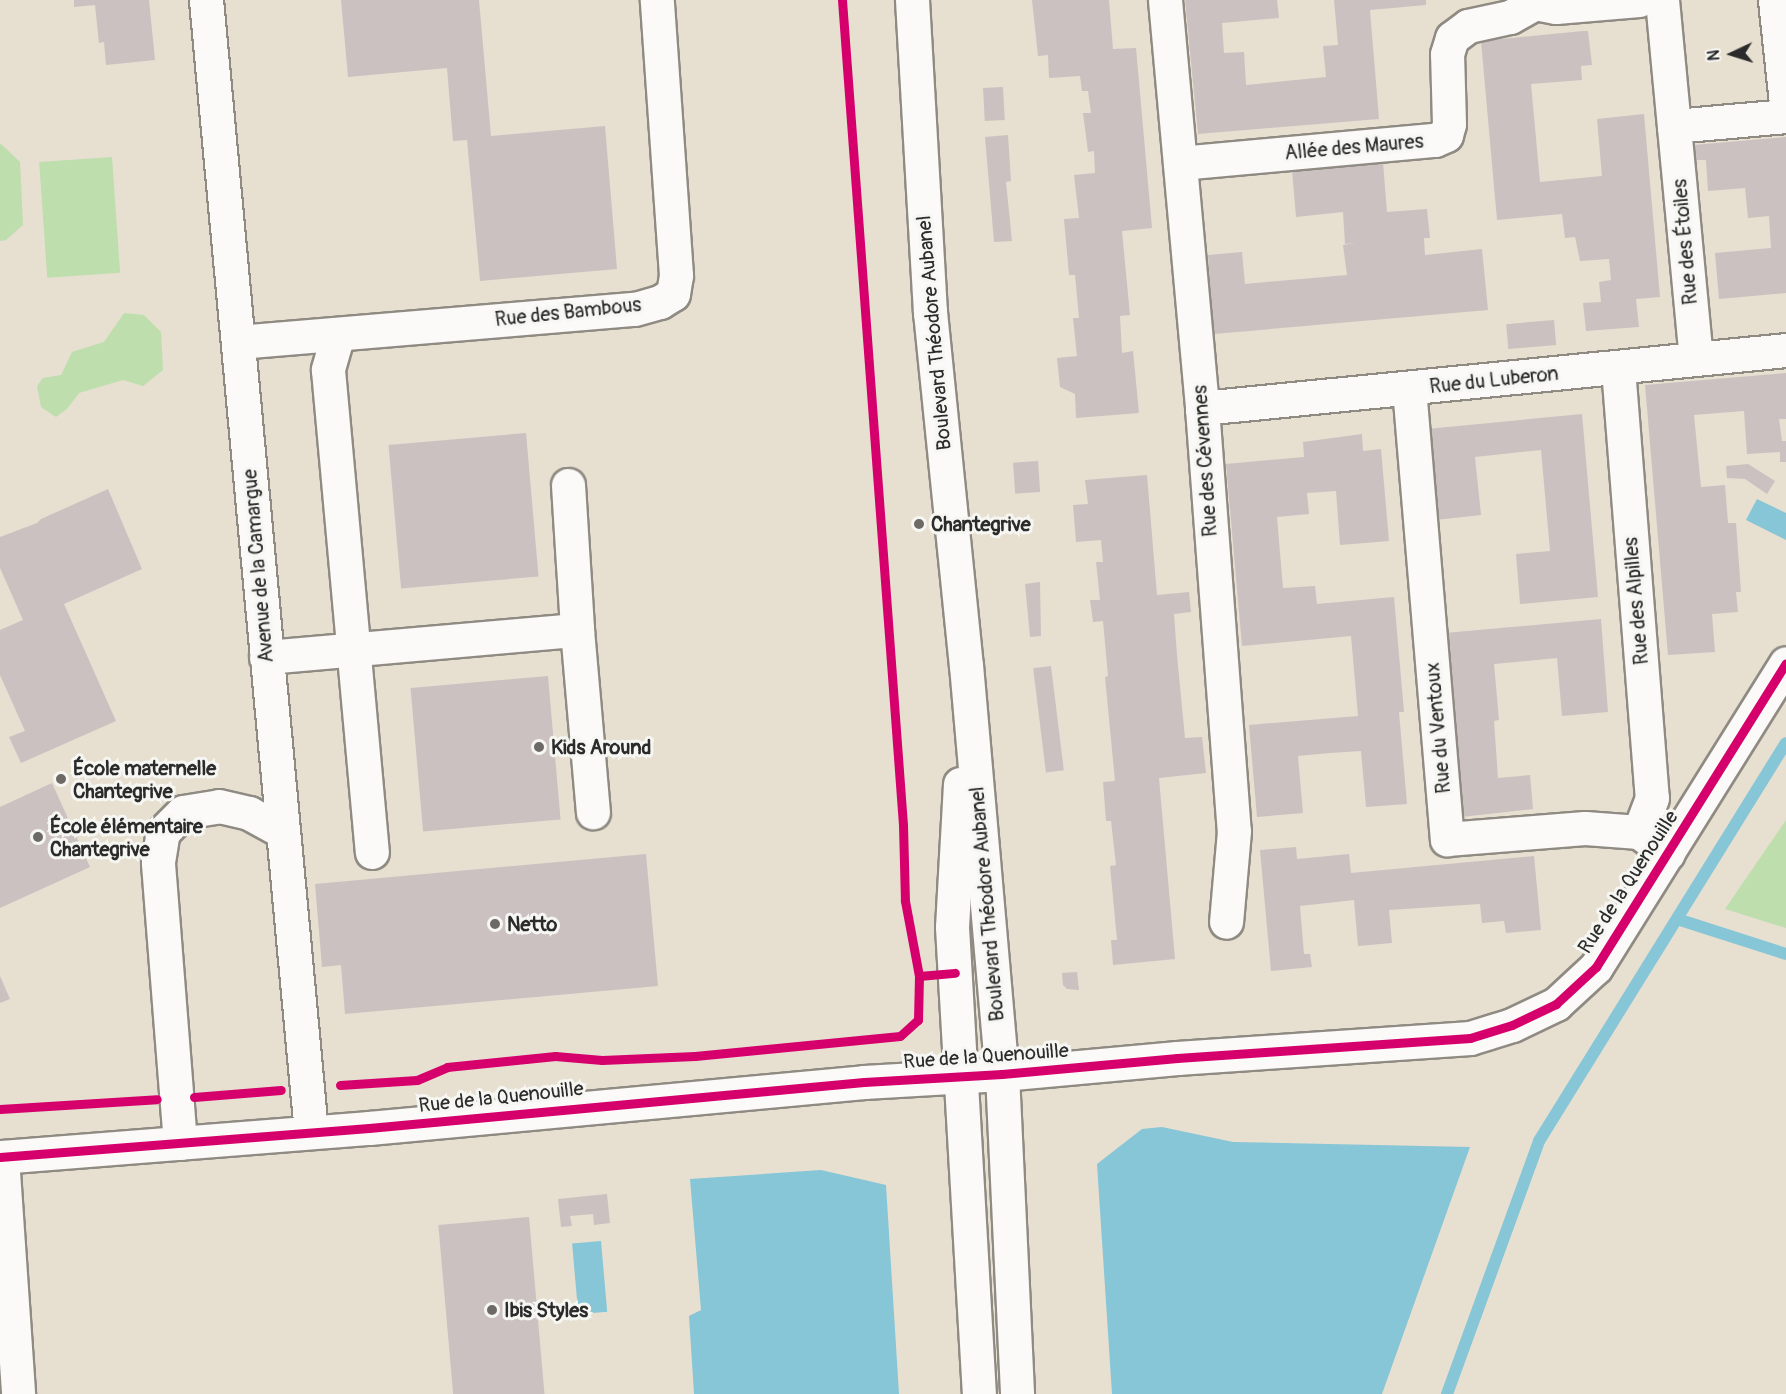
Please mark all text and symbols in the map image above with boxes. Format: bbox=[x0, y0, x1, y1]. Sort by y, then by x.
north arrow bbox=[1702, 24, 1762, 84]
text: N bbox=[1704, 49, 1724, 61]
street label: Allée des Maures bbox=[1284, 129, 1424, 165]
street label: Rue des Étoiles bbox=[1668, 178, 1702, 306]
street label: Boulevard Théodore Aubanel bbox=[912, 215, 956, 451]
street label: Rue des Bambous bbox=[494, 292, 642, 332]
street label: Rue du Luberon bbox=[1428, 361, 1560, 399]
street label: Rue des Cévennes bbox=[1188, 384, 1222, 538]
street label: Avenue de la Camargue bbox=[238, 468, 278, 664]
place label: Chantegrive bbox=[931, 512, 1031, 536]
marker: Chantegrive bbox=[912, 517, 926, 531]
street label: Rue des Alpilles bbox=[1618, 536, 1654, 666]
street label: Rue du Ventoux bbox=[1420, 661, 1456, 795]
place label: Kids Around bbox=[551, 735, 651, 759]
marker: Kids Around bbox=[532, 740, 546, 754]
place label: École maternelle Chantegrive bbox=[73, 756, 216, 803]
marker: École maternelle Chantegrive bbox=[54, 772, 68, 786]
street label: Boulevard Théodore Aubanel bbox=[965, 786, 1009, 1022]
street label: Rue de la Quenouille bbox=[1573, 806, 1683, 958]
place label: École élémentaire Chantegrive bbox=[50, 814, 203, 861]
marker: École élémentaire Chantegrive bbox=[31, 830, 45, 844]
place label: Netto bbox=[507, 912, 557, 936]
marker: Netto bbox=[488, 917, 502, 931]
street label: Rue de la Quenouille bbox=[903, 1038, 1069, 1074]
street label: Rue de la Quenouille bbox=[417, 1076, 585, 1118]
place label: Ibis Styles bbox=[504, 1298, 588, 1322]
marker: Ibis Styles bbox=[485, 1303, 499, 1317]

